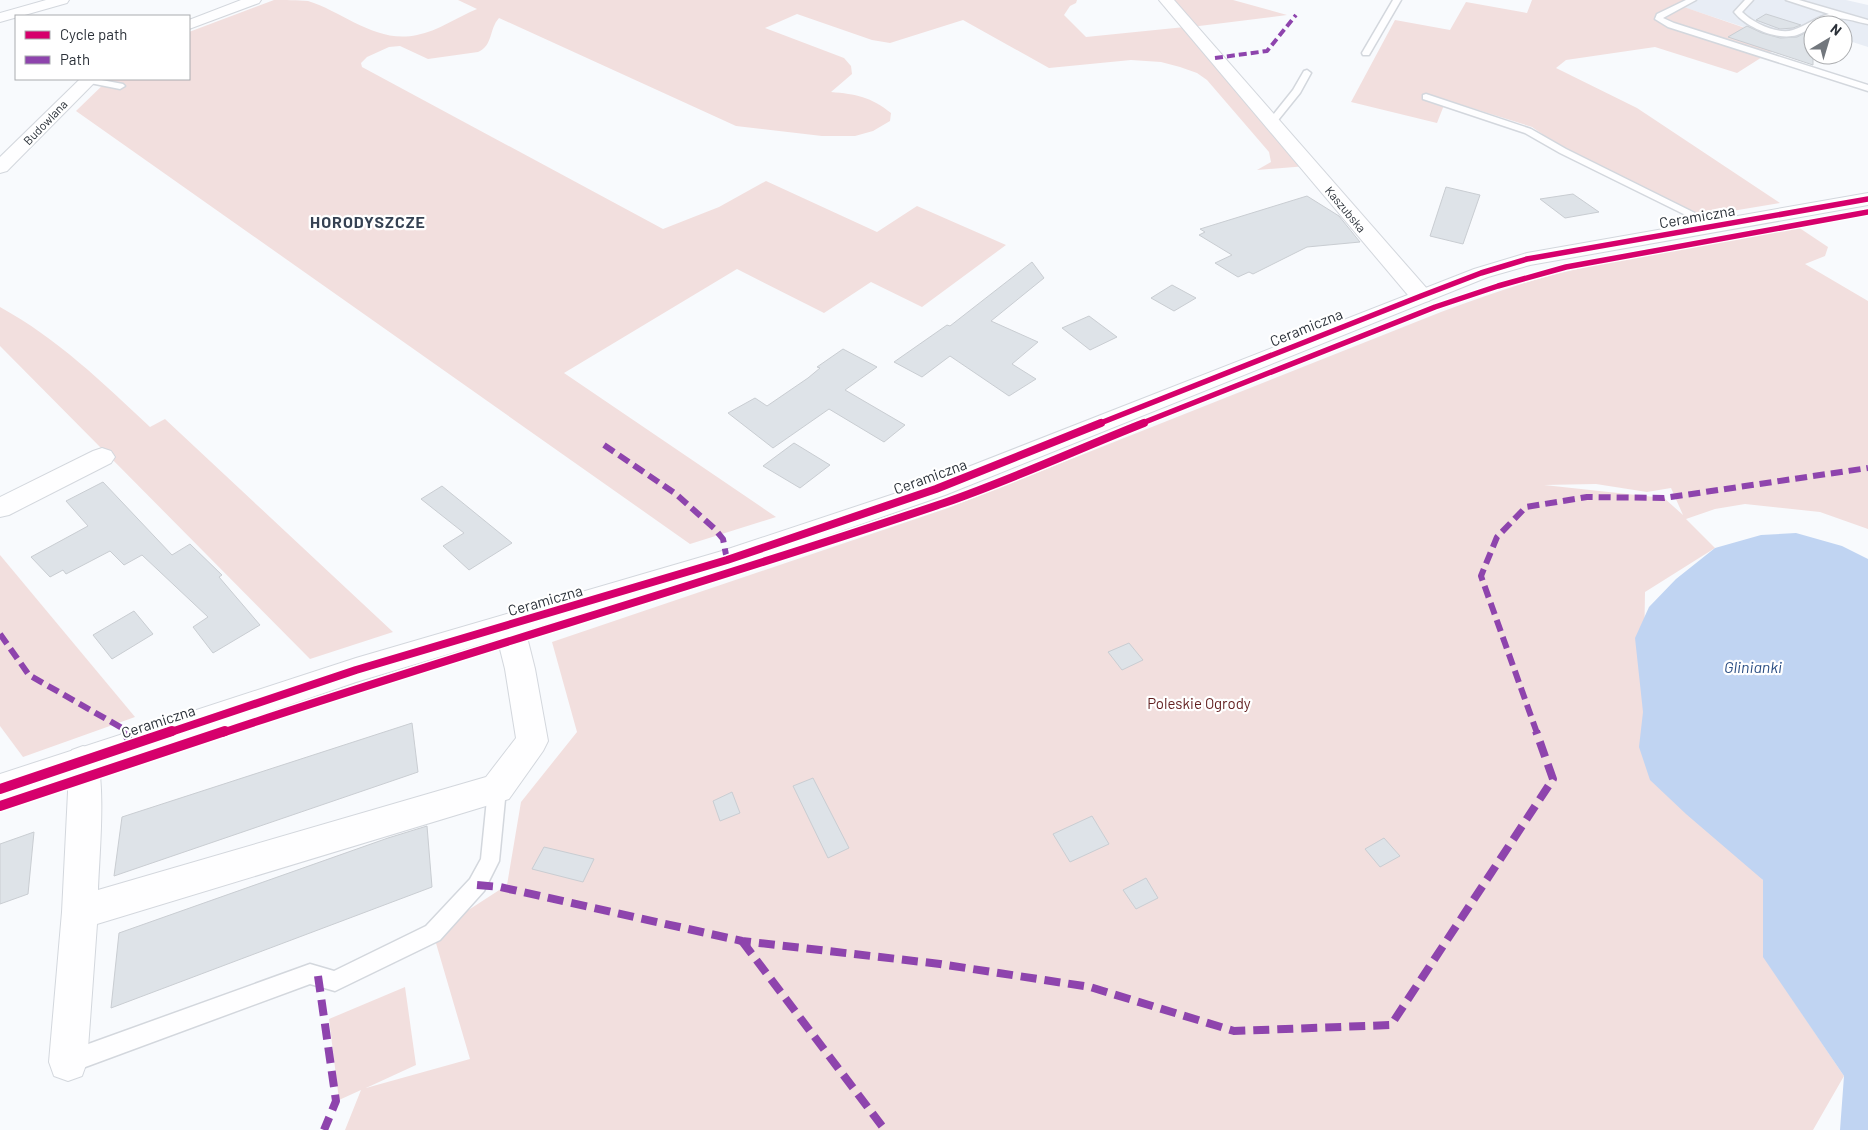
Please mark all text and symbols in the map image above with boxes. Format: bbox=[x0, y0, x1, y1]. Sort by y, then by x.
legend bbox=[15, 15, 190, 80]
north arrow bbox=[1803, 15, 1853, 65]
text: N bbox=[1827, 20, 1845, 39]
text: Cycle path bbox=[60, 25, 127, 43]
text: Path bbox=[60, 50, 90, 68]
street label: Budowlana bbox=[20, 97, 70, 147]
street label: Kaszubska bbox=[1323, 183, 1369, 235]
street label: Ceramiczna bbox=[1658, 200, 1736, 232]
district label: HORODYSZCZE bbox=[310, 212, 426, 231]
street label: Ceramiczna bbox=[1267, 304, 1345, 350]
street label: Ceramiczna bbox=[891, 454, 969, 498]
street label: Ceramiczna bbox=[506, 581, 584, 619]
water label: Glinianki bbox=[1724, 657, 1782, 676]
park label: Poleskie Ogrody bbox=[1147, 694, 1251, 712]
street label: Ceramiczna bbox=[119, 701, 197, 741]

